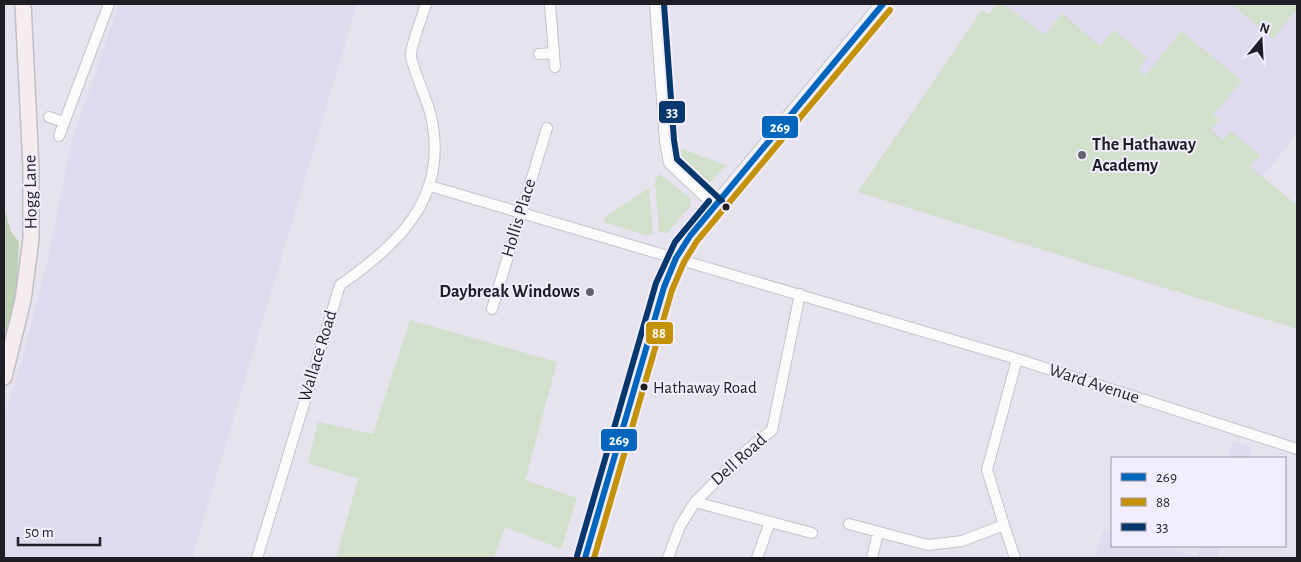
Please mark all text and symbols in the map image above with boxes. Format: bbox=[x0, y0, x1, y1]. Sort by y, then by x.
north arrow bbox=[1236, 15, 1286, 65]
text: N bbox=[1258, 20, 1272, 37]
line badge: 33 bbox=[658, 100, 686, 124]
text: 33 bbox=[666, 106, 678, 120]
line badge: 269 bbox=[761, 115, 799, 139]
text: 269 bbox=[770, 121, 790, 135]
place label: The Hathaway Academy bbox=[1092, 136, 1197, 175]
marker: The Hathaway Academy bbox=[1076, 149, 1088, 161]
street label: Hogg Lane bbox=[21, 155, 41, 229]
street label: Hollis Place bbox=[499, 177, 539, 259]
unlabelled marker bbox=[721, 202, 731, 212]
place label: Daybreak Windows bbox=[439, 283, 580, 301]
marker: Daybreak Windows bbox=[584, 286, 596, 298]
street label: Wallace Road bbox=[296, 308, 340, 404]
line badge: 88 bbox=[645, 321, 674, 345]
text: 88 bbox=[652, 327, 666, 341]
street label: Ward Avenue bbox=[1047, 361, 1141, 407]
place label: Hathaway Road bbox=[653, 379, 757, 397]
marker: Hathaway Road bbox=[639, 382, 649, 392]
line badge: 269 bbox=[600, 428, 638, 452]
street label: Dell Road bbox=[708, 431, 770, 489]
text: 269 bbox=[609, 434, 629, 448]
legend bbox=[1111, 457, 1286, 547]
text: 269 bbox=[1156, 470, 1177, 485]
text: 88 bbox=[1156, 495, 1170, 510]
scale bar bbox=[18, 514, 100, 546]
text: 33 bbox=[1156, 520, 1168, 535]
text: 50 m bbox=[25, 525, 54, 540]

